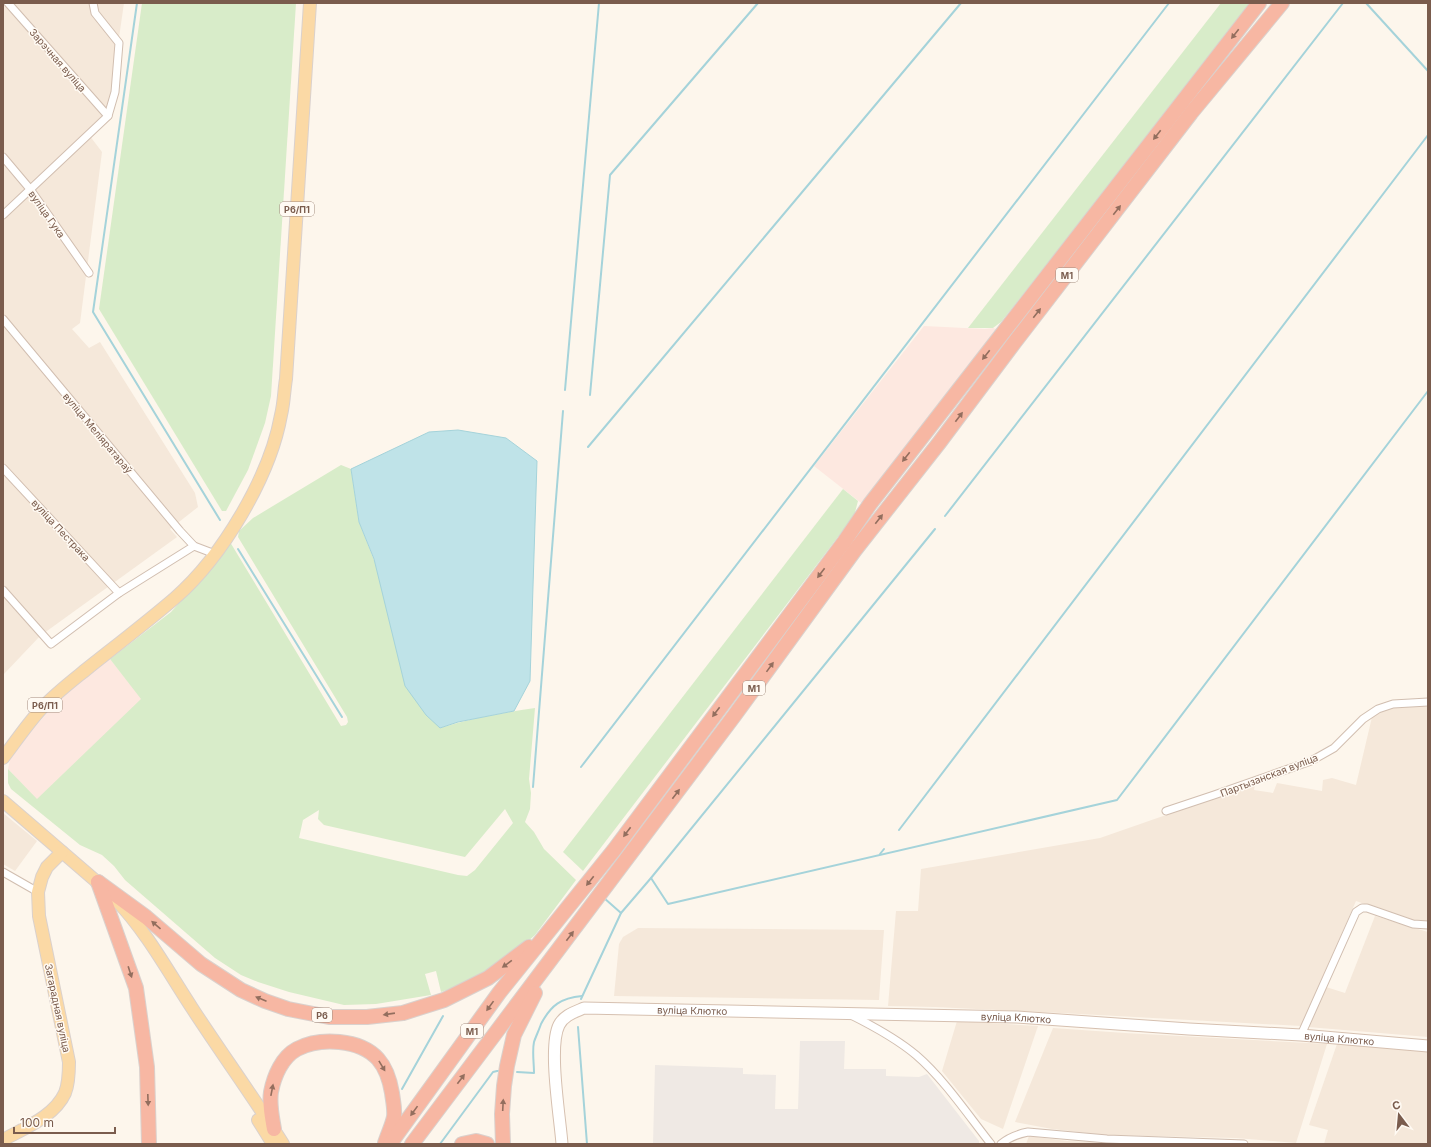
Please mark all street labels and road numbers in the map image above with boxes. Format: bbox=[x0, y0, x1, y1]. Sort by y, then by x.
street label: Зарэчная вуліца bbox=[27, 26, 89, 94]
street label: вуліца Гука bbox=[26, 188, 68, 240]
road number: Р6/П1 bbox=[280, 202, 314, 216]
road number: М1 bbox=[1056, 268, 1078, 282]
street label: вуліца Меліяратараў bbox=[61, 390, 135, 476]
street label: вуліца Пестрака bbox=[29, 497, 93, 563]
road number: М1 bbox=[743, 681, 765, 695]
road number: Р6/П1 bbox=[28, 698, 62, 712]
street label: Партызанская вуліца bbox=[1219, 751, 1319, 799]
street label: Загарадная вуліца bbox=[43, 963, 73, 1053]
street label: вуліца Клютко bbox=[657, 1004, 727, 1017]
road number: Р6 bbox=[312, 1008, 332, 1022]
street label: вуліца Клютко bbox=[981, 1010, 1052, 1025]
road number: М1 bbox=[461, 1024, 483, 1038]
street label: вуліца Клютко bbox=[1304, 1029, 1375, 1047]

